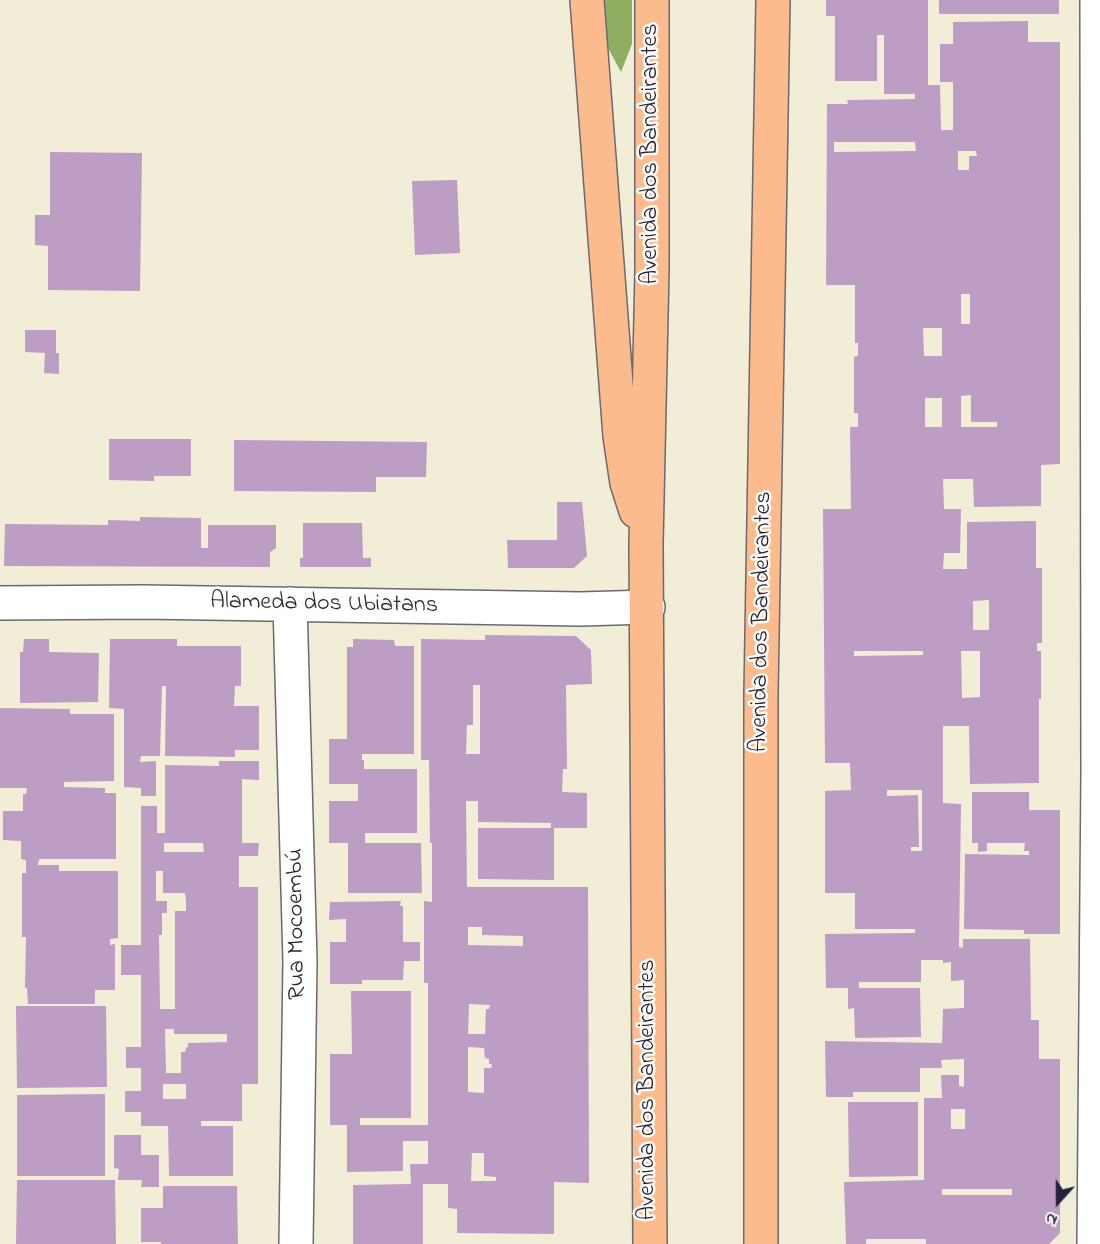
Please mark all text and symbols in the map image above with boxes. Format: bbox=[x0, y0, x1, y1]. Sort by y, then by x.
street label: Avenida dos Bandeirantes bbox=[638, 23, 666, 285]
street label: Avenida dos Bandeirantes bbox=[746, 491, 780, 753]
street label: Alameda dos Ubiatans bbox=[210, 589, 438, 621]
street label: Rua Mocoembú bbox=[282, 848, 314, 1000]
street label: Avenida dos Bandeirantes bbox=[635, 959, 663, 1221]
north arrow bbox=[1028, 1172, 1088, 1232]
text: N bbox=[1042, 1206, 1061, 1232]

